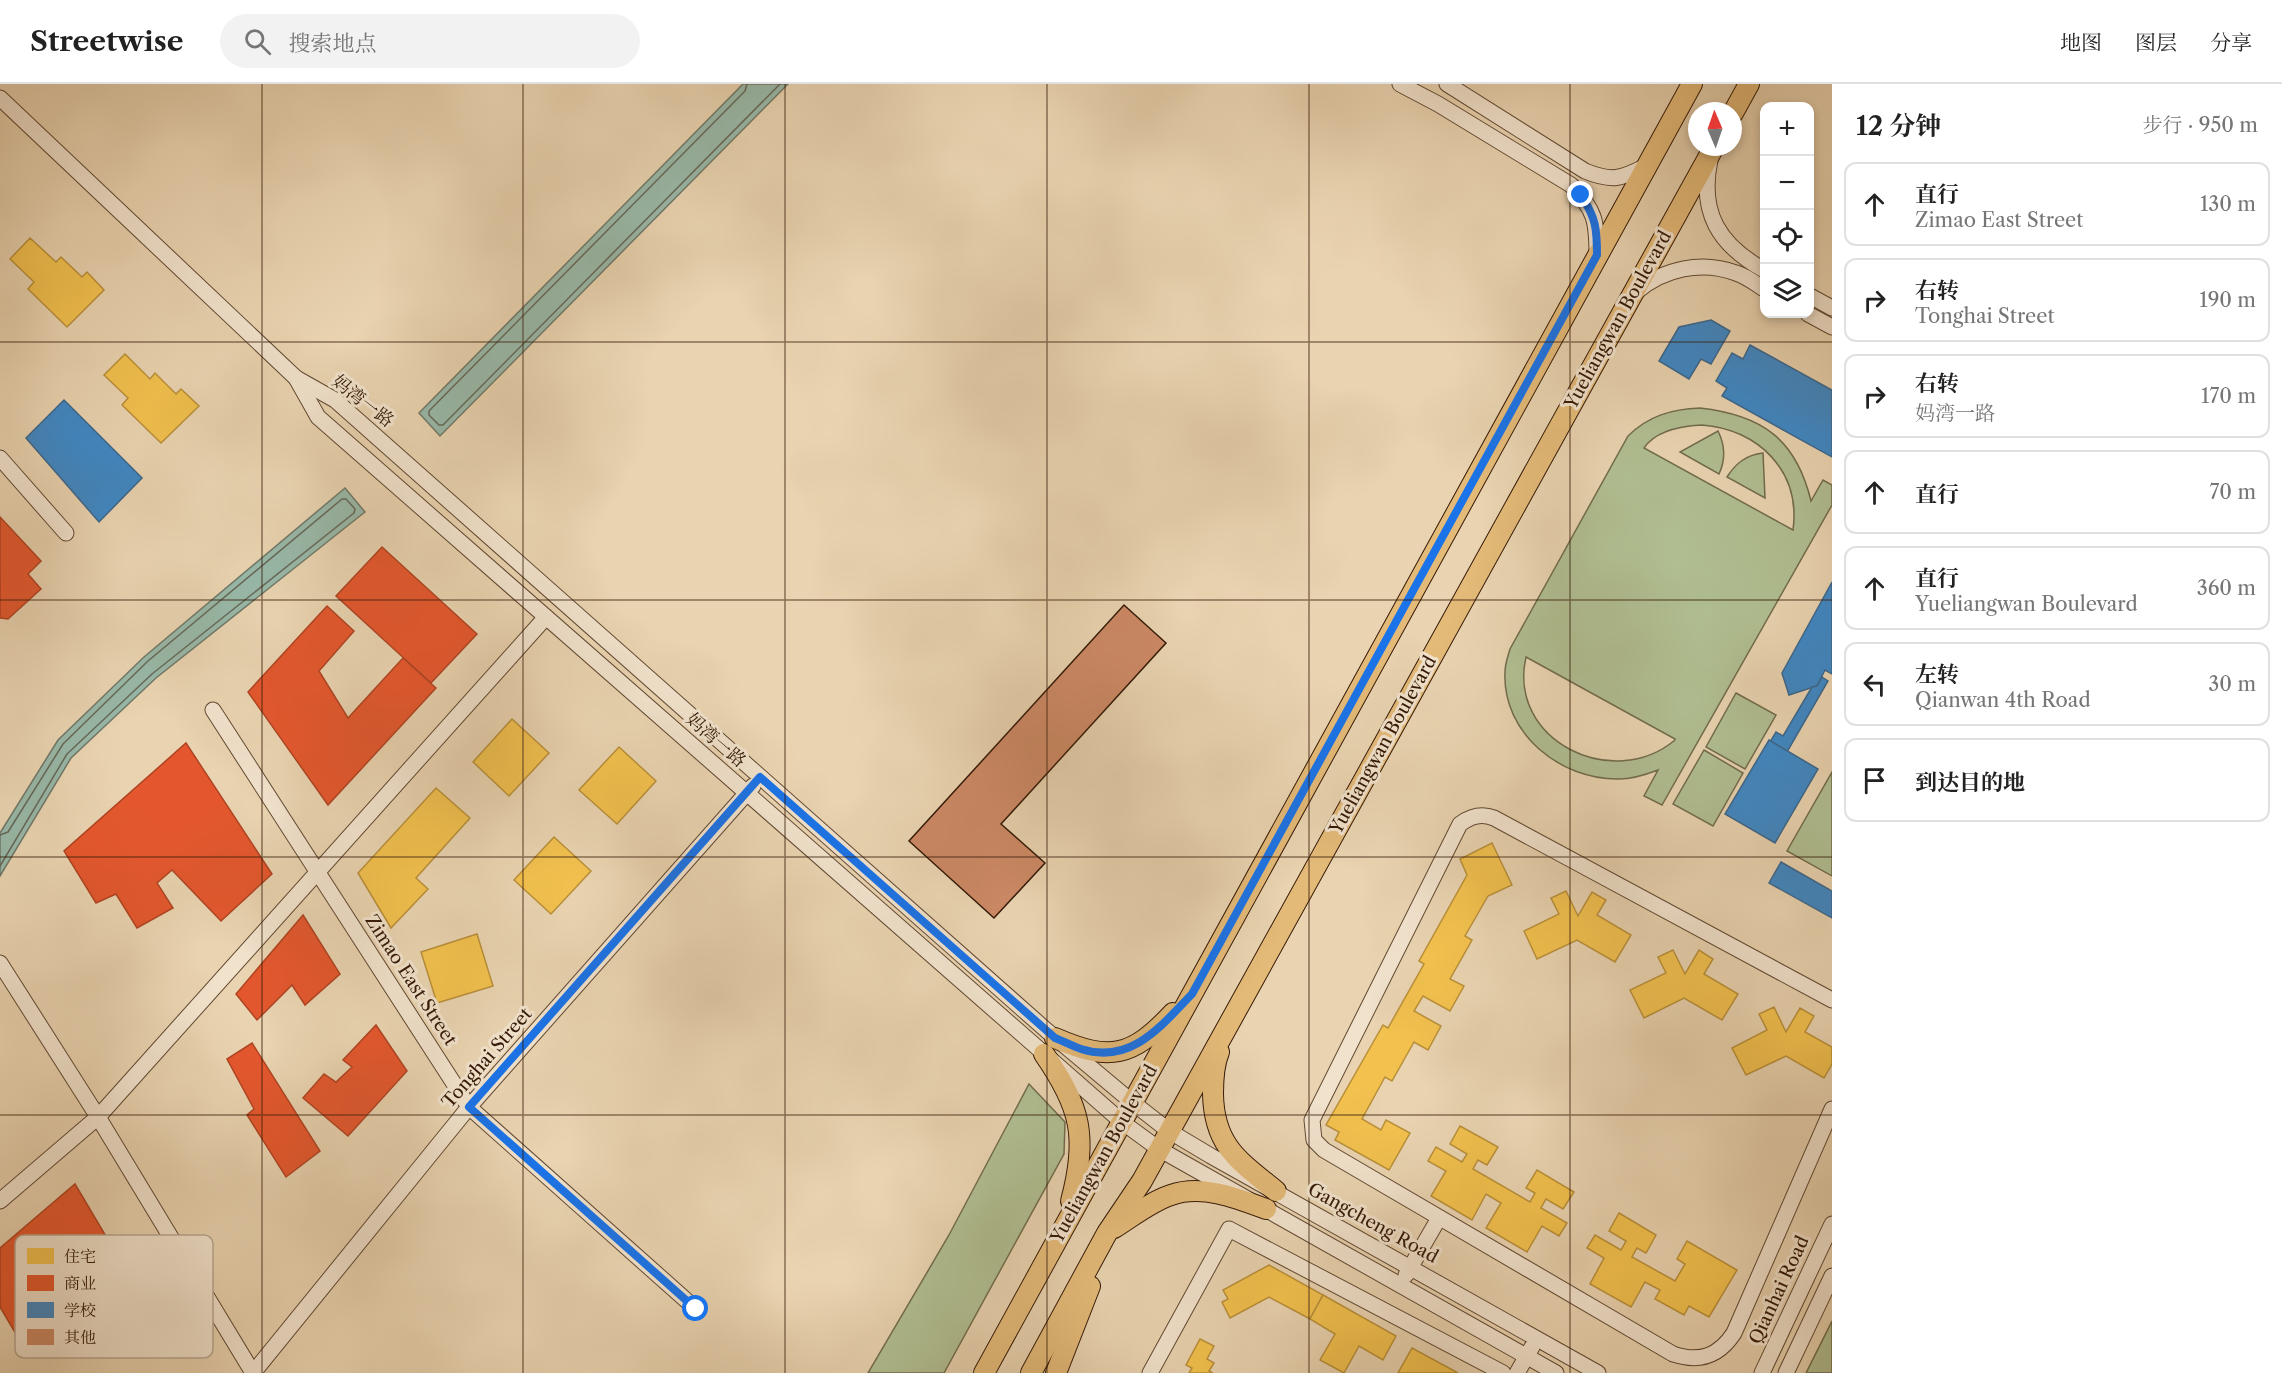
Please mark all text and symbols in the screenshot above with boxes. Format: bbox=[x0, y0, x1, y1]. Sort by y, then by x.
search box bbox=[220, 14, 640, 68]
text: Streetwise bbox=[30, 24, 184, 58]
icon: search bbox=[241, 25, 274, 58]
text: 搜索地点 bbox=[289, 30, 377, 57]
text: 地图 bbox=[2060, 30, 2102, 55]
text: 图层 bbox=[2135, 30, 2177, 55]
text: 分享 bbox=[2210, 30, 2252, 55]
north arrow bbox=[1688, 102, 1742, 156]
map controls bbox=[1760, 102, 1814, 318]
button: + bbox=[1760, 102, 1814, 156]
text: 12 分钟 bbox=[1856, 110, 1942, 142]
text: 步行 · 950 m bbox=[2143, 113, 2258, 137]
button: − bbox=[1760, 156, 1814, 210]
route end bbox=[1567, 181, 1593, 207]
text: 直行 bbox=[1915, 181, 1959, 208]
icon: ahead bbox=[1858, 188, 1891, 221]
text: 130 m bbox=[2200, 192, 2256, 216]
text: Zimao East Street bbox=[1915, 208, 2083, 232]
button: locate bbox=[1760, 210, 1814, 264]
street label: Yueliangwan Boulevard bbox=[1559, 227, 1676, 414]
button: layers bbox=[1760, 264, 1814, 318]
text: 右转 bbox=[1915, 277, 1959, 304]
icon: right bbox=[1858, 284, 1891, 317]
text: 190 m bbox=[2199, 288, 2256, 312]
text: Tonghai Street bbox=[1915, 304, 2055, 328]
street label: 妈湾一路 bbox=[328, 370, 398, 432]
text: 右转 bbox=[1915, 370, 1959, 397]
icon: right bbox=[1858, 380, 1891, 413]
text: 170 m bbox=[2201, 384, 2256, 408]
text: 妈湾一路 bbox=[1915, 401, 1995, 425]
icon: ahead bbox=[1858, 476, 1891, 509]
text: 70 m bbox=[2210, 480, 2256, 504]
text: 直行 bbox=[1915, 481, 1959, 508]
text: 直行 bbox=[1915, 565, 1959, 592]
icon: ahead bbox=[1858, 572, 1891, 605]
text: 360 m bbox=[2197, 576, 2256, 600]
text: Yueliangwan Boulevard bbox=[1915, 592, 2138, 616]
street label: Yueliangwan Boulevard bbox=[1324, 652, 1441, 839]
text: 左转 bbox=[1915, 661, 1959, 688]
icon: left bbox=[1858, 668, 1891, 701]
text: 30 m bbox=[2208, 672, 2256, 696]
text: Qianwan 4th Road bbox=[1915, 688, 2091, 712]
street label: 妈湾一路 bbox=[682, 708, 750, 772]
icon: arrive bbox=[1858, 764, 1891, 797]
text: 到达目的地 bbox=[1915, 769, 2025, 796]
street label: Zimao East Street bbox=[361, 910, 462, 1050]
street label: Tonghai Street bbox=[437, 1003, 537, 1113]
street label: Yueliangwan Boulevard bbox=[1045, 1061, 1162, 1248]
street label: Gangcheng Road bbox=[1304, 1178, 1442, 1268]
street label: Qianhai Road bbox=[1744, 1232, 1814, 1348]
legend bbox=[15, 1235, 213, 1358]
text: 住宅 bbox=[64, 1246, 96, 1266]
text: 商业 bbox=[64, 1273, 96, 1293]
route start bbox=[682, 1295, 708, 1321]
text: 学校 bbox=[64, 1300, 96, 1320]
text: 其他 bbox=[64, 1327, 96, 1347]

